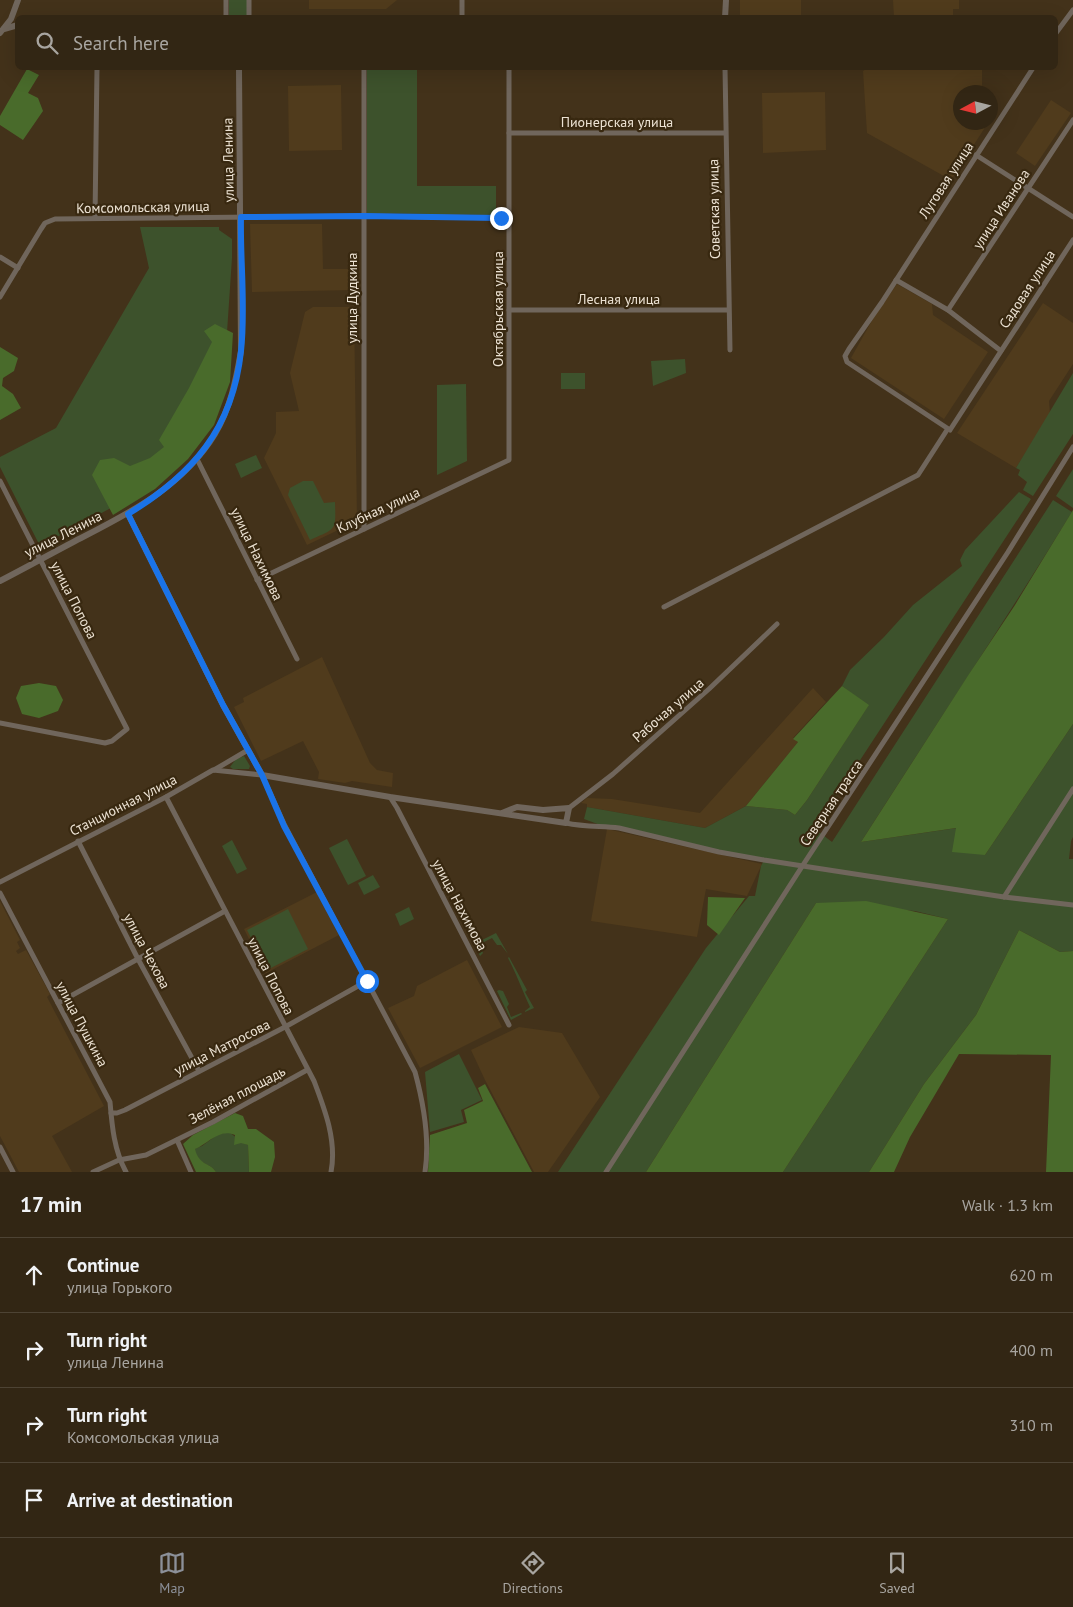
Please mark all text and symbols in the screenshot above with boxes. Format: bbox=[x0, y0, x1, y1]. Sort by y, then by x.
search box bbox=[15, 15, 1058, 70]
icon: search bbox=[33, 29, 61, 57]
text: Search here bbox=[73, 31, 169, 55]
north arrow bbox=[953, 85, 998, 130]
street label: Пионерская улица bbox=[561, 113, 673, 131]
street label: улица Ленина bbox=[218, 117, 238, 203]
street label: Луговая улица bbox=[914, 138, 977, 222]
street label: Советская улица bbox=[704, 159, 724, 259]
street label: улица Иванова bbox=[968, 166, 1034, 252]
street label: Комсомольская улица bbox=[76, 197, 210, 217]
route end bbox=[490, 207, 513, 230]
street label: Садовая улица bbox=[995, 246, 1059, 332]
street label: Октябрьская улица bbox=[489, 251, 507, 367]
street label: улица Дудкина bbox=[343, 253, 361, 343]
street label: Лесная улица bbox=[577, 290, 660, 308]
street label: Клубная улица bbox=[333, 483, 423, 537]
street label: улица Нахимова bbox=[227, 505, 287, 603]
street label: улица Ленина bbox=[21, 507, 105, 561]
street label: улица Попова bbox=[47, 558, 101, 642]
street label: Рабочая улица bbox=[628, 674, 708, 746]
street label: Северная трасса bbox=[796, 756, 867, 850]
street label: Станционная улица bbox=[66, 770, 180, 840]
street label: улица Нахимова bbox=[428, 856, 492, 954]
street label: улица Чехова bbox=[120, 910, 174, 992]
street label: улица Попова bbox=[244, 934, 298, 1018]
route start bbox=[356, 970, 379, 993]
street label: улица Пушкина bbox=[52, 978, 112, 1070]
street label: улица Матросова bbox=[171, 1015, 273, 1079]
street label: Зелёная площадь bbox=[186, 1062, 289, 1128]
text: 17 min bbox=[20, 1191, 82, 1218]
text: Walk · 1.3 km bbox=[962, 1195, 1053, 1215]
text: Continue bbox=[67, 1253, 139, 1277]
icon: ahead bbox=[20, 1261, 48, 1289]
text: 620 m bbox=[1010, 1265, 1053, 1285]
text: улица Горького bbox=[67, 1277, 172, 1297]
text: Turn right bbox=[67, 1328, 147, 1352]
icon: right bbox=[20, 1336, 48, 1364]
text: 400 m bbox=[1010, 1340, 1053, 1360]
text: улица Ленина bbox=[67, 1352, 164, 1372]
text: Turn right bbox=[67, 1403, 147, 1427]
icon: right bbox=[20, 1411, 48, 1439]
text: 310 m bbox=[1010, 1415, 1053, 1435]
text: Комсомольская улица bbox=[67, 1427, 220, 1447]
icon: arrive bbox=[20, 1486, 48, 1514]
text: Arrive at destination bbox=[67, 1488, 233, 1512]
tab: Map bbox=[158, 1549, 186, 1597]
tab: Directions bbox=[502, 1549, 563, 1597]
tab: Saved bbox=[879, 1549, 915, 1597]

